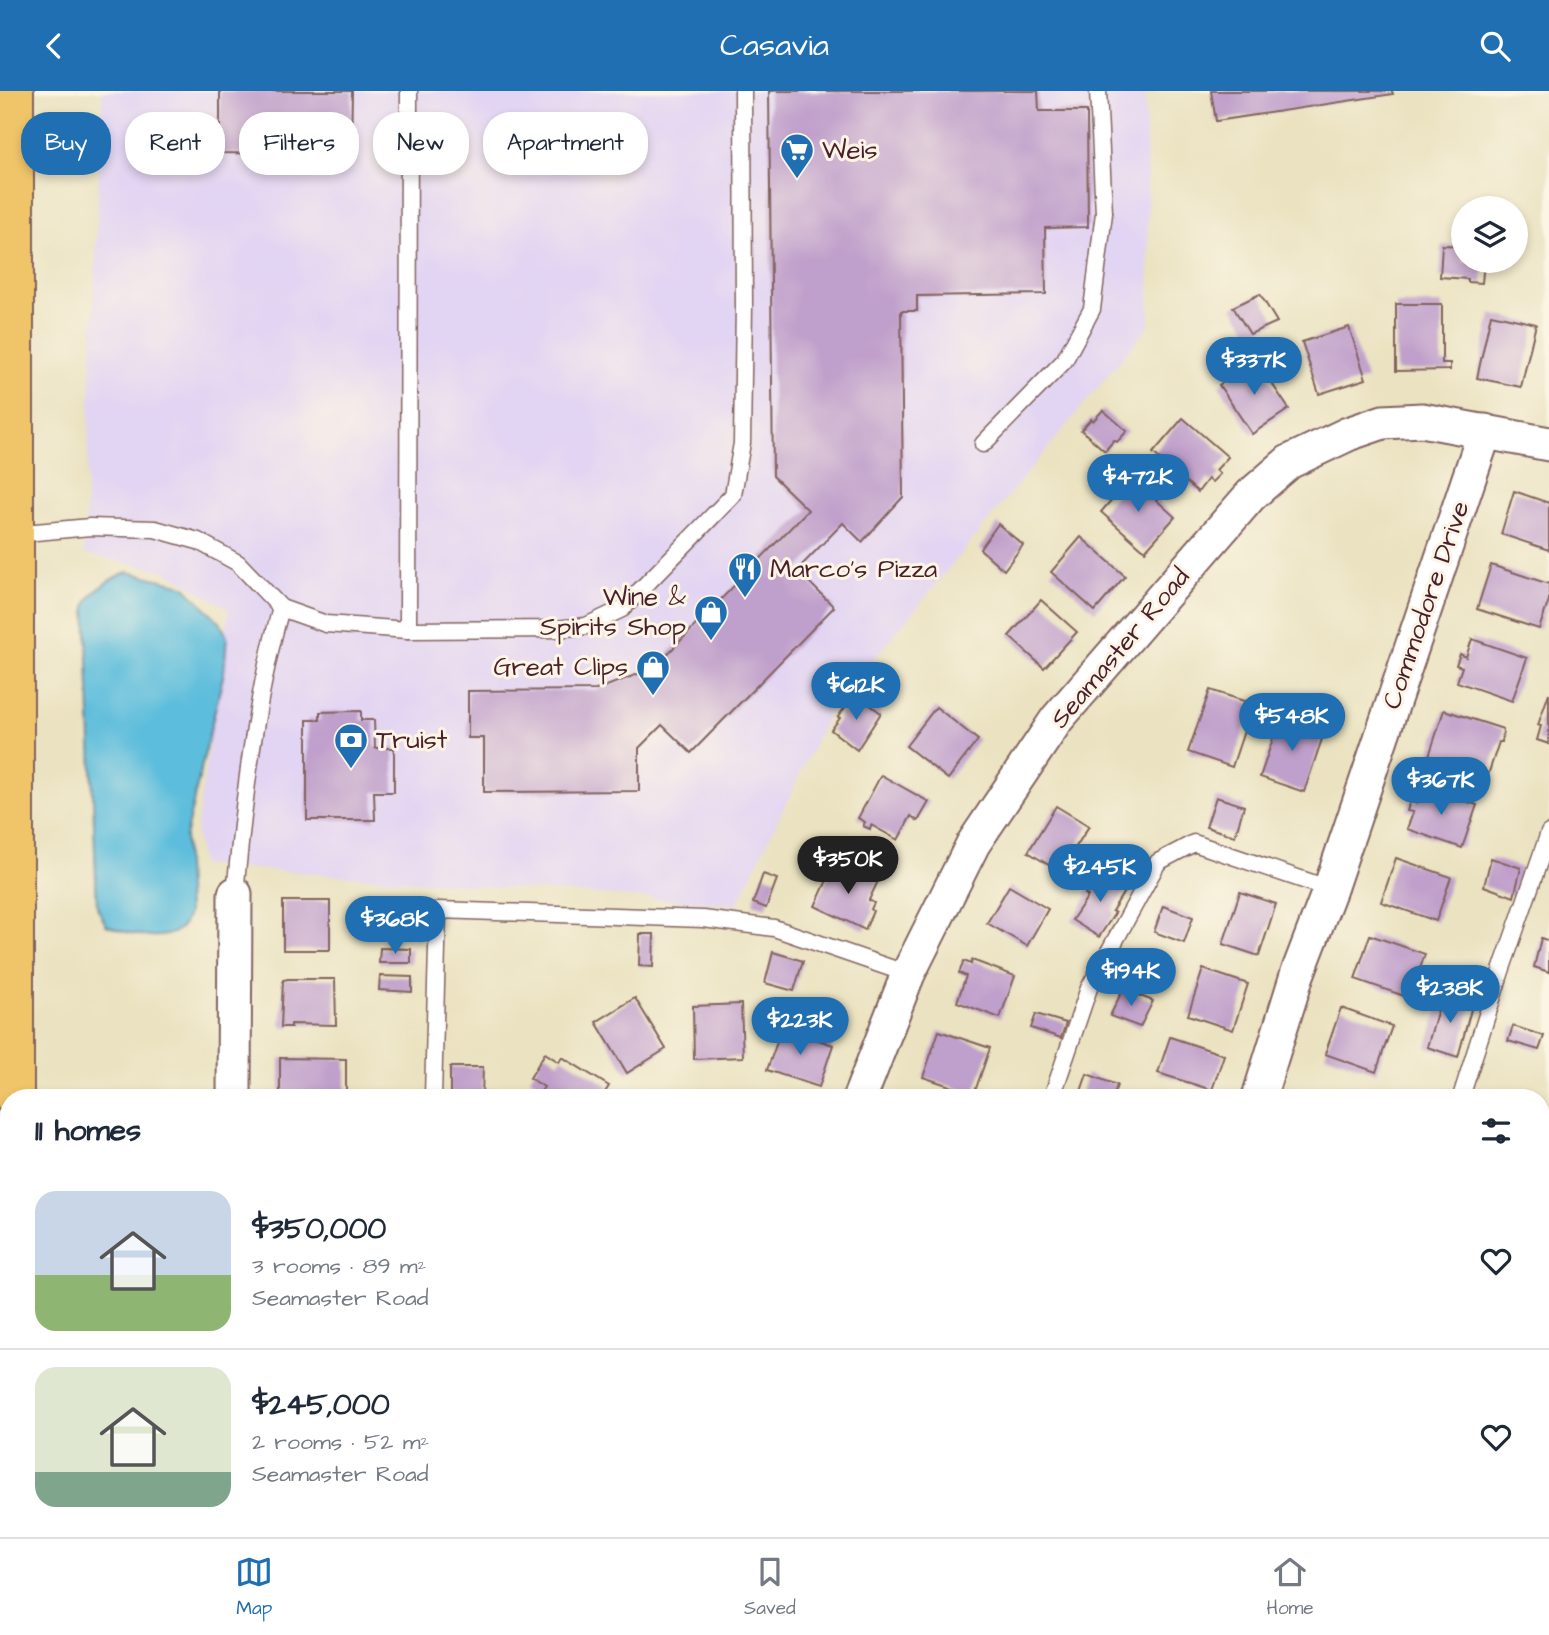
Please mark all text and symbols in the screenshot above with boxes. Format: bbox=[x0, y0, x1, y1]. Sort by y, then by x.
text: Casavia bbox=[720, 23, 829, 68]
icon: back bbox=[35, 27, 73, 65]
icon: search bbox=[1476, 27, 1514, 65]
chip: Buy bbox=[21, 112, 111, 175]
chip: Rent bbox=[125, 112, 225, 175]
chip: Filters bbox=[239, 112, 359, 175]
chip: New bbox=[373, 112, 469, 175]
chip: Apartment bbox=[483, 112, 648, 175]
supermarket icon: Weis bbox=[778, 131, 816, 180]
place label: Weis bbox=[822, 132, 878, 168]
map controls bbox=[1451, 196, 1528, 273]
button: layers bbox=[1451, 196, 1528, 273]
pin: $337K bbox=[1205, 337, 1303, 397]
text: $337K bbox=[1222, 344, 1286, 376]
pin: $472K bbox=[1089, 455, 1187, 514]
text: $472K bbox=[1103, 461, 1173, 493]
street label: Commodore Drive bbox=[1374, 496, 1478, 714]
restaurant icon: Marco's Pizza bbox=[726, 550, 764, 599]
place label: Marco's Pizza bbox=[770, 551, 937, 587]
street label: Seamaster Road bbox=[1042, 560, 1198, 736]
place label: Wine & Spirits Shop bbox=[540, 579, 687, 645]
shop icon: Wine & Spirits Shop bbox=[692, 593, 730, 642]
shop icon: Great Clips bbox=[634, 648, 672, 697]
place label: Great Clips bbox=[493, 649, 628, 685]
pin: $612K bbox=[807, 663, 905, 722]
text: $612K bbox=[827, 669, 885, 701]
pin: $548K bbox=[1243, 693, 1341, 753]
text: $548K bbox=[1255, 700, 1329, 732]
bank icon: Truist bbox=[332, 721, 370, 770]
place label: Truist bbox=[376, 722, 448, 758]
pin: $367K bbox=[1392, 757, 1490, 817]
text: $367K bbox=[1407, 764, 1475, 796]
pin: $350K bbox=[799, 837, 897, 896]
text: $350K bbox=[813, 843, 883, 875]
pin: $245K bbox=[1051, 845, 1149, 904]
text: $245K bbox=[1064, 851, 1136, 883]
pin: $368K bbox=[346, 897, 444, 956]
text: $368K bbox=[361, 903, 429, 935]
pin: $194K bbox=[1082, 949, 1180, 1008]
text: $194K bbox=[1102, 955, 1160, 987]
pin: $238K bbox=[1401, 965, 1499, 1025]
text: $238K bbox=[1417, 972, 1483, 1004]
pin: $223K bbox=[751, 997, 849, 1057]
text: $223K bbox=[768, 1004, 832, 1036]
text: 11 homes bbox=[35, 1110, 141, 1152]
icon: filters bbox=[1477, 1112, 1515, 1150]
text: $350,000 bbox=[252, 1208, 386, 1250]
icon: home bbox=[91, 1219, 175, 1303]
icon: heart bbox=[1477, 1242, 1515, 1280]
text: 3 rooms · 89 m² bbox=[252, 1250, 426, 1282]
text: Seamaster Road bbox=[252, 1282, 429, 1314]
text: $245,000 bbox=[252, 1384, 390, 1426]
icon: home bbox=[91, 1395, 175, 1479]
icon: heart bbox=[1477, 1418, 1515, 1456]
text: 2 rooms · 52 m² bbox=[252, 1426, 429, 1458]
text: Seamaster Road bbox=[252, 1458, 429, 1490]
tab: Map bbox=[235, 1553, 273, 1622]
tab: Saved bbox=[744, 1553, 796, 1622]
tab: Home bbox=[1266, 1553, 1314, 1622]

